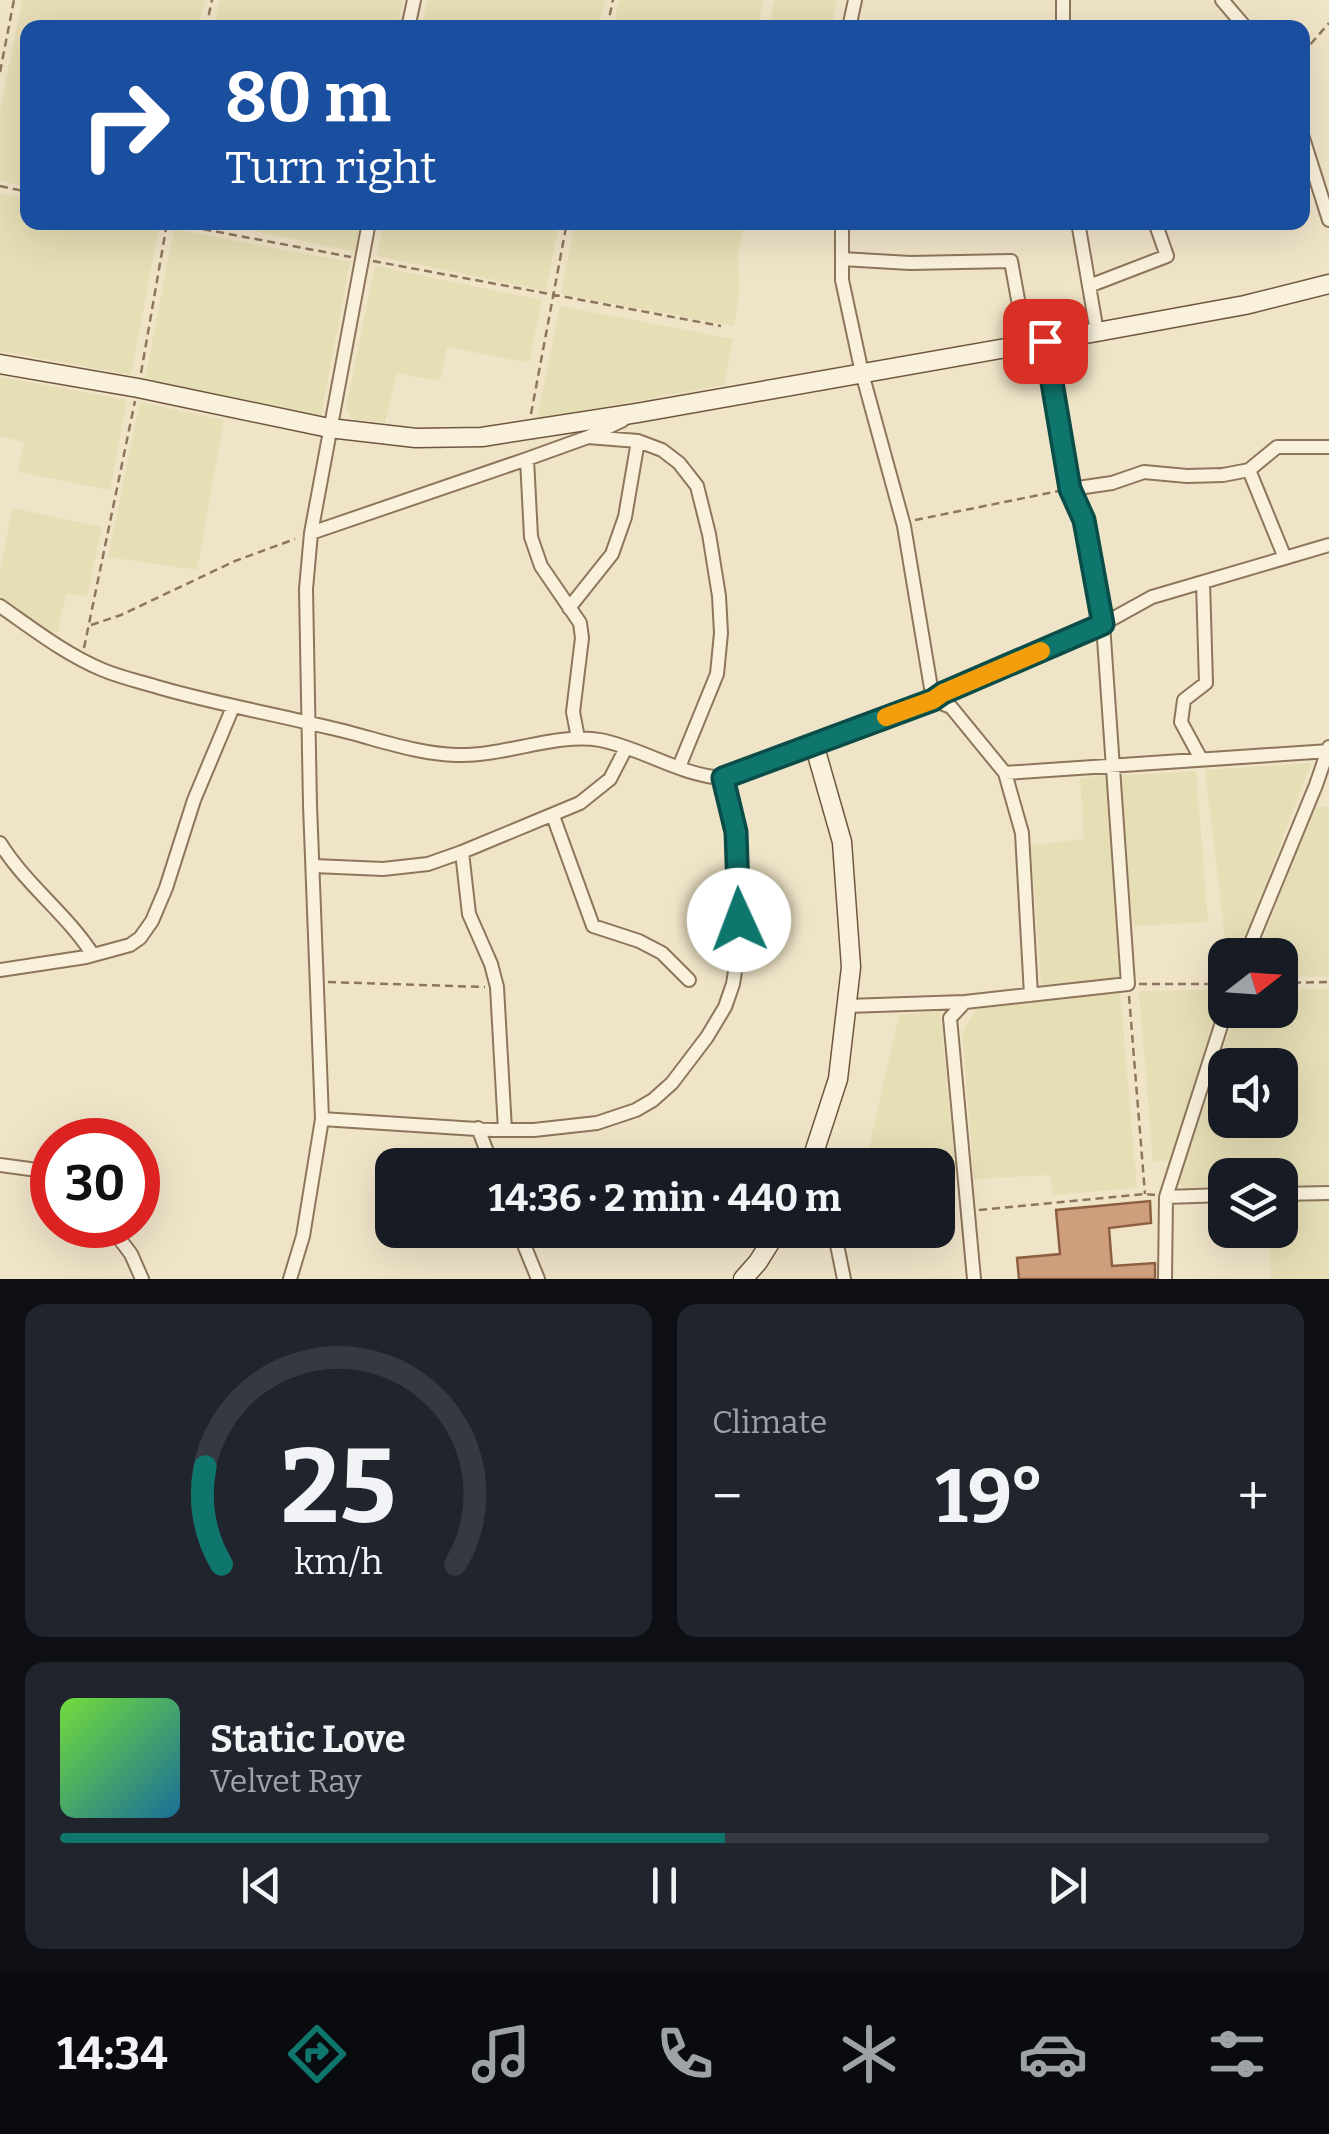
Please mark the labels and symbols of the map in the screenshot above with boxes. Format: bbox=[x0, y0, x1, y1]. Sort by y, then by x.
pin bbox=[1003, 299, 1088, 384]
position arrow bbox=[687, 868, 791, 972]
north arrow bbox=[1208, 938, 1298, 1028]
speed limit sign: 30 bbox=[30, 1118, 160, 1248]

